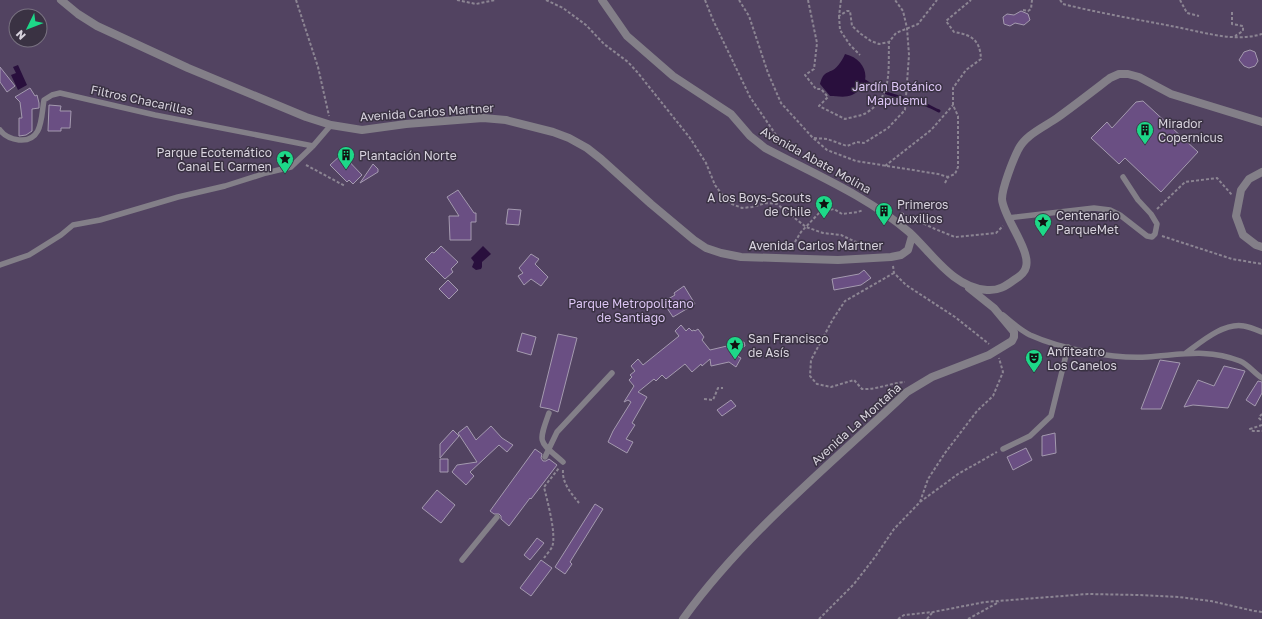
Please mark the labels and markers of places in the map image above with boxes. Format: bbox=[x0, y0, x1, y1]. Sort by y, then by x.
place label: Mirador Copernicus bbox=[1158, 116, 1223, 145]
building icon: Mirador Copernicus bbox=[1135, 120, 1155, 145]
place label: Parque Ecotemático Canal El Carmen bbox=[157, 145, 272, 174]
building icon: Plantación Norte bbox=[336, 145, 356, 170]
place label: Plantación Norte bbox=[359, 148, 457, 163]
place icon: Parque Ecotemático Canal El Carmen bbox=[275, 149, 295, 174]
place label: A los Boys-Scouts de Chile bbox=[707, 190, 811, 219]
place icon: A los Boys-Scouts de Chile bbox=[814, 194, 834, 219]
place label: Primeros Auxilios bbox=[897, 197, 948, 226]
building icon: Primeros Auxilios bbox=[874, 201, 894, 226]
place label: Centenario ParqueMet bbox=[1056, 208, 1119, 237]
place icon: Centenario ParqueMet bbox=[1033, 212, 1053, 237]
place label: San Francisco de Asís bbox=[748, 331, 829, 360]
place icon: San Francisco de Asís bbox=[725, 335, 745, 360]
place label: Anfiteatro Los Canelos bbox=[1047, 344, 1117, 373]
theatre icon: Anfiteatro Los Canelos bbox=[1024, 348, 1044, 373]

